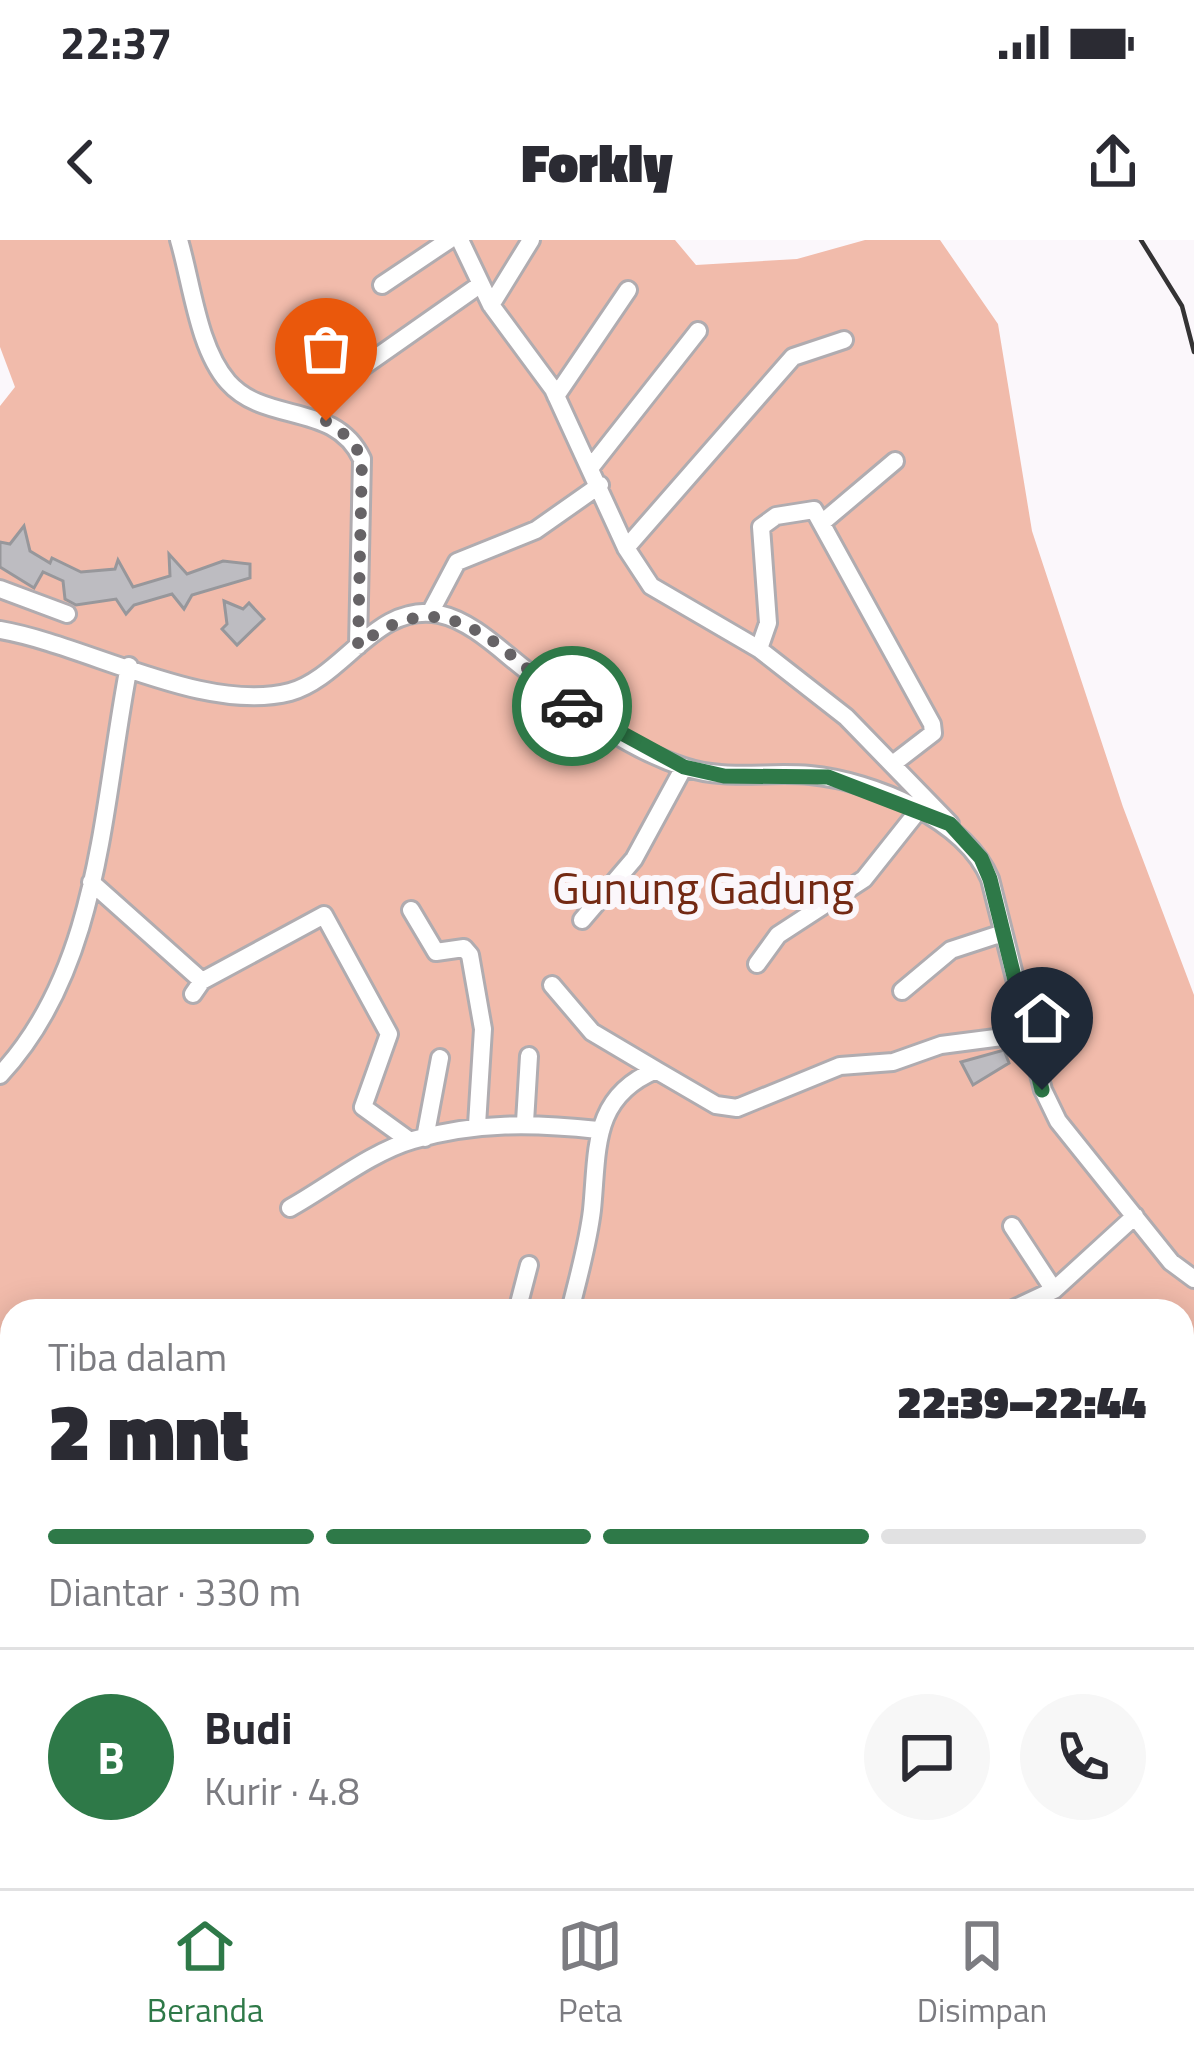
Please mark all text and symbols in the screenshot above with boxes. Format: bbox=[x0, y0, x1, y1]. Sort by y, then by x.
text: 22:37 bbox=[60, 8, 172, 76]
text: Forkly bbox=[521, 121, 673, 203]
icon: back bbox=[48, 129, 114, 195]
icon: share bbox=[1080, 129, 1146, 195]
pin bbox=[275, 298, 377, 421]
icon: bag bbox=[293, 316, 359, 382]
courier bbox=[512, 646, 632, 766]
icon: car bbox=[539, 673, 605, 739]
park label: Gunung Gadung bbox=[552, 853, 854, 921]
pin bbox=[991, 967, 1093, 1090]
icon: home bbox=[1009, 985, 1075, 1051]
text: Tiba dalam bbox=[48, 1327, 227, 1386]
text: 22:39–22:44 bbox=[897, 1367, 1146, 1435]
text: 2 mnt bbox=[48, 1372, 249, 1490]
text: Diantar · 330 m bbox=[48, 1562, 301, 1621]
text: Budi bbox=[204, 1693, 293, 1761]
button: chat bbox=[864, 1694, 990, 1820]
button: phone bbox=[1020, 1694, 1146, 1820]
text: B bbox=[97, 1723, 125, 1791]
text: Kurir · 4.8 bbox=[204, 1761, 360, 1820]
tab: Beranda bbox=[147, 1913, 263, 2035]
tab: Peta bbox=[557, 1913, 623, 2035]
tab: Disimpan bbox=[917, 1913, 1047, 2035]

